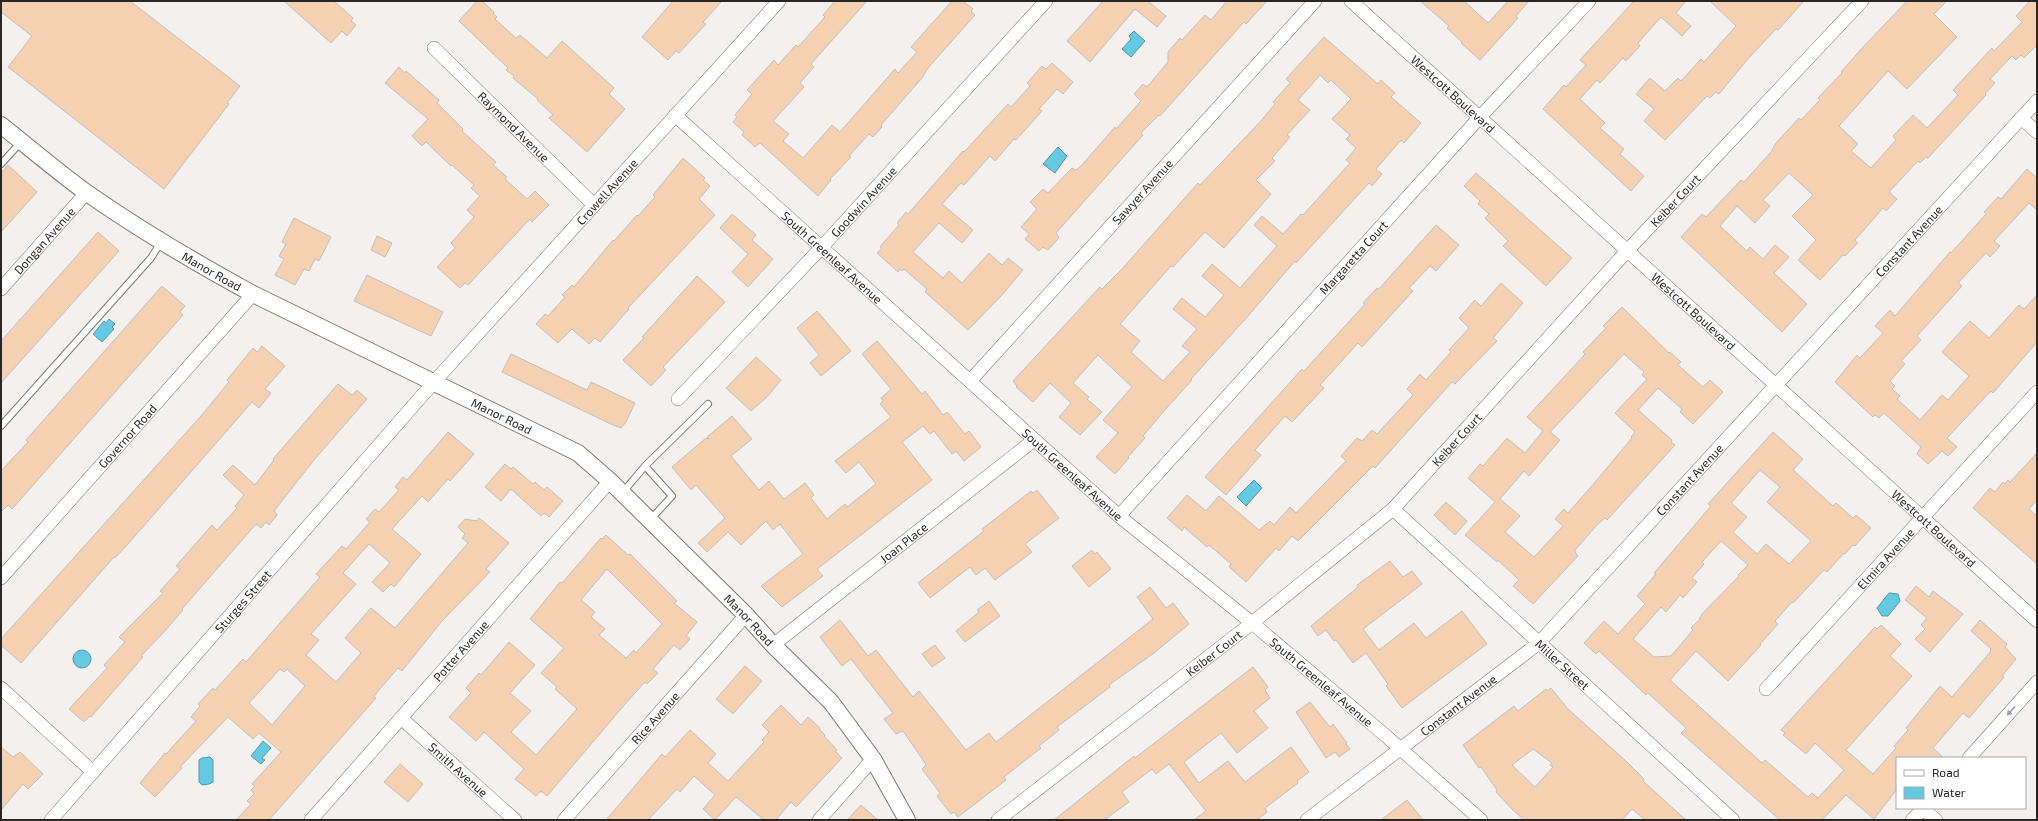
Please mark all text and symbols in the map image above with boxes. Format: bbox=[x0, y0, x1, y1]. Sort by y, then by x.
street label: Westcott Boulevard bbox=[1408, 52, 1498, 135]
street label: Raymond Avenue bbox=[475, 88, 552, 164]
street label: Crowell Avenue bbox=[573, 156, 640, 227]
street label: Sawyer Avenue bbox=[1109, 156, 1175, 227]
street label: Goodwin Avenue bbox=[828, 163, 899, 240]
street label: Keiber Court bbox=[1647, 171, 1703, 229]
street label: Constant Avenue bbox=[1872, 202, 1945, 279]
street label: Dongan Avenue bbox=[11, 204, 77, 277]
street label: South Greenleaf Avenue bbox=[779, 208, 885, 306]
street label: Margaretta Court bbox=[1316, 217, 1390, 297]
street label: Manor Road bbox=[180, 249, 244, 293]
street label: Westcott Boulevard bbox=[1649, 269, 1739, 352]
street label: Manor Road bbox=[469, 395, 534, 436]
street label: Governor Road bbox=[95, 401, 159, 471]
street label: Keiber Court bbox=[1429, 409, 1484, 469]
street label: South Greenleaf Avenue bbox=[1020, 425, 1126, 523]
street label: Constant Avenue bbox=[1653, 441, 1726, 518]
street label: Westcott Boulevard bbox=[1889, 486, 1979, 570]
street label: Joan Place bbox=[877, 519, 930, 565]
street label: Elmira Avenue bbox=[1854, 525, 1917, 592]
street label: Sturges Street bbox=[212, 567, 274, 635]
street label: Manor Road bbox=[722, 591, 777, 648]
street label: Potter Avenue bbox=[430, 617, 491, 684]
street label: Keiber Court bbox=[1183, 626, 1245, 679]
street label: South Greenleaf Avenue bbox=[1267, 634, 1376, 729]
street label: Miller Street bbox=[1533, 636, 1593, 693]
street label: Constant Avenue bbox=[1417, 671, 1499, 738]
street label: Rice Avenue bbox=[628, 688, 682, 747]
one-way arrow bbox=[2006, 706, 2016, 716]
street label: Smith Avenue bbox=[426, 739, 491, 799]
legend bbox=[1896, 757, 2026, 809]
text: Road bbox=[1932, 765, 1960, 779]
text: Water bbox=[1932, 785, 1966, 799]

